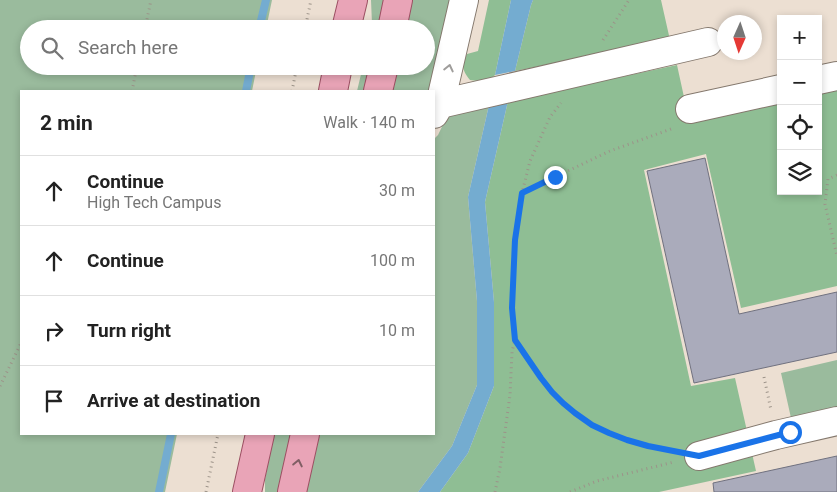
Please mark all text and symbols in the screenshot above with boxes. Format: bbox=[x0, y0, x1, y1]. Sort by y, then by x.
north arrow bbox=[717, 15, 762, 60]
map controls bbox=[777, 15, 822, 195]
button: + bbox=[777, 15, 822, 60]
search box bbox=[20, 20, 435, 75]
icon: search bbox=[38, 34, 66, 62]
text: Search here bbox=[78, 36, 178, 59]
button: − bbox=[777, 60, 822, 105]
one-way arrow bbox=[443, 64, 454, 73]
button: locate bbox=[777, 105, 822, 150]
text: 2 min bbox=[40, 111, 93, 135]
text: Walk · 140 m bbox=[323, 113, 415, 132]
button: layers bbox=[777, 150, 822, 195]
route end bbox=[544, 166, 567, 189]
text: Continue bbox=[87, 170, 164, 193]
icon: ahead bbox=[40, 177, 68, 205]
text: 30 m bbox=[379, 181, 415, 200]
text: High Tech Campus bbox=[87, 193, 221, 212]
icon: ahead bbox=[40, 247, 68, 275]
text: Continue bbox=[87, 249, 164, 272]
text: 100 m bbox=[370, 251, 415, 270]
icon: right bbox=[40, 317, 68, 345]
text: Turn right bbox=[87, 319, 171, 342]
text: 10 m bbox=[379, 321, 415, 340]
icon: arrive bbox=[40, 387, 68, 415]
text: Arrive at destination bbox=[87, 389, 260, 412]
route start bbox=[779, 421, 802, 444]
one-way arrow bbox=[293, 458, 303, 467]

